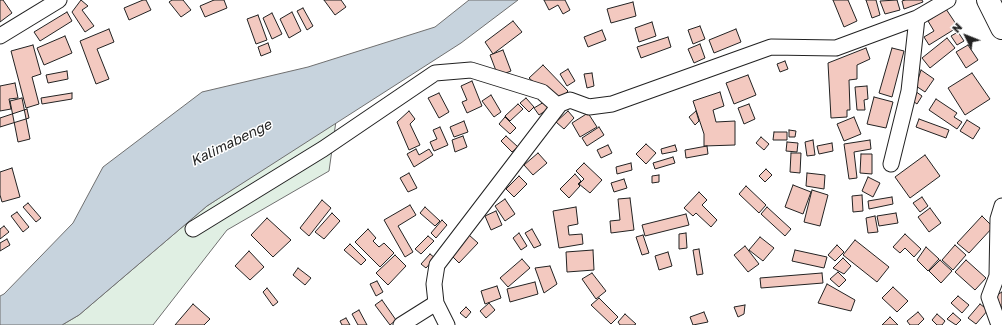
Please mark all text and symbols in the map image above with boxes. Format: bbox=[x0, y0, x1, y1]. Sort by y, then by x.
north arrow bbox=[946, 16, 986, 56]
text: N bbox=[949, 20, 964, 35]
water label: Kalimabenge bbox=[188, 116, 274, 170]

